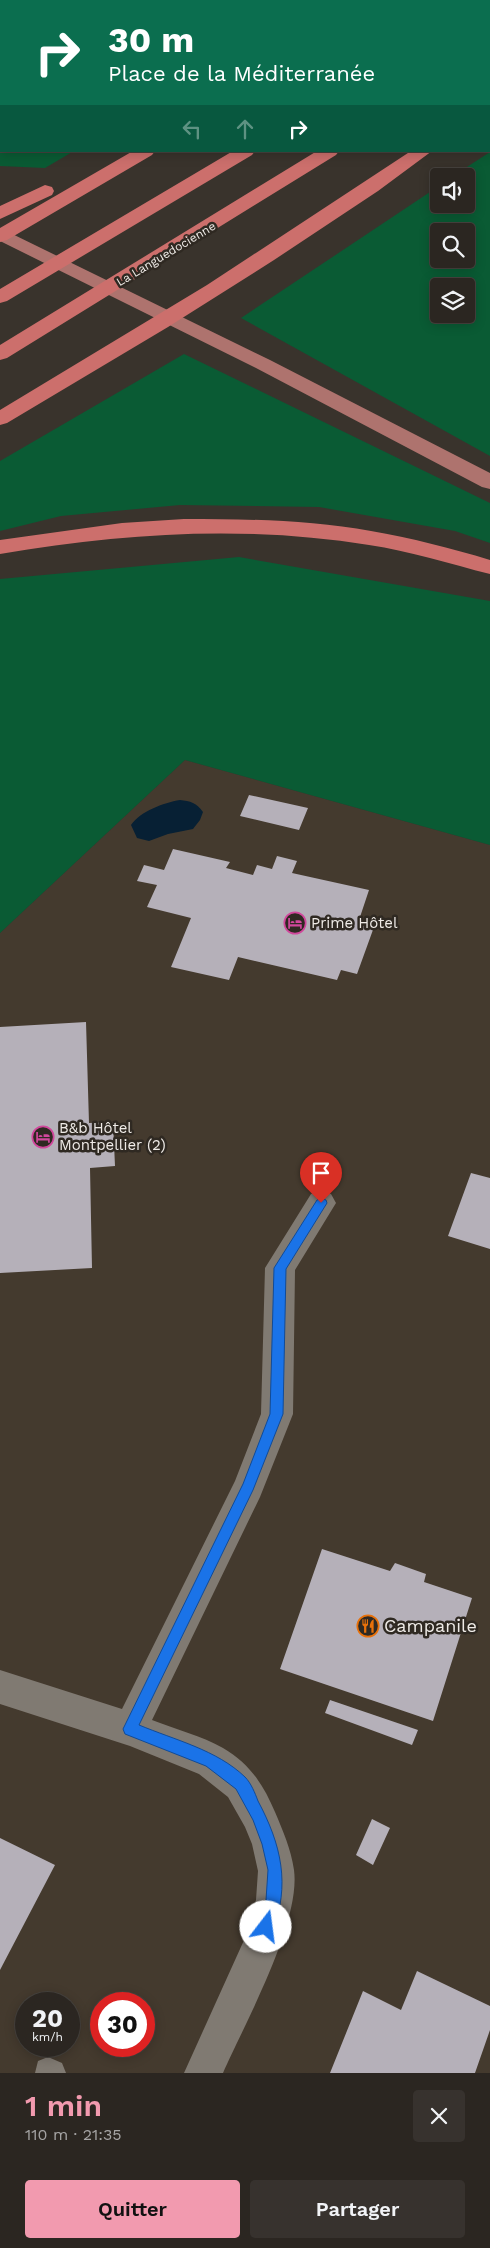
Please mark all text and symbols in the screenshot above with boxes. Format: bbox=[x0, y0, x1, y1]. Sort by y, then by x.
text: 30 m bbox=[108, 19, 194, 61]
icon: right bbox=[25, 20, 90, 85]
text: Place de la Méditerranée bbox=[108, 61, 375, 86]
icon: left bbox=[178, 115, 206, 143]
icon: ahead bbox=[231, 115, 259, 143]
icon: right bbox=[284, 115, 312, 143]
map controls bbox=[430, 168, 475, 323]
button: sound bbox=[430, 168, 475, 213]
street label: La Languedocienne bbox=[114, 219, 218, 289]
button: search bbox=[430, 223, 475, 268]
button: layers bbox=[430, 278, 475, 323]
hotel icon: Prime Hôtel bbox=[283, 911, 307, 935]
place label: Prime Hôtel bbox=[311, 914, 398, 932]
place label: B&b Hôtel Montpellier (2) bbox=[59, 1119, 166, 1154]
hotel icon: B&b Hôtel Montpellier (2) bbox=[31, 1125, 55, 1149]
pin bbox=[300, 1152, 342, 1203]
icon: arrive bbox=[307, 1159, 335, 1187]
restaurant icon: Campanile bbox=[356, 1614, 380, 1638]
place label: Campanile bbox=[384, 1615, 477, 1636]
position arrow bbox=[239, 1900, 291, 1952]
speed limit sign: 30 bbox=[90, 1992, 155, 2057]
text: 20 bbox=[32, 2004, 63, 2033]
text: km/h bbox=[32, 2030, 63, 2044]
text: 1 min bbox=[25, 2088, 102, 2123]
button: close bbox=[413, 2090, 465, 2142]
text: 110 m · 21:35 bbox=[25, 2125, 122, 2144]
button: Quitter bbox=[25, 2180, 240, 2238]
button: Partager bbox=[250, 2180, 465, 2238]

